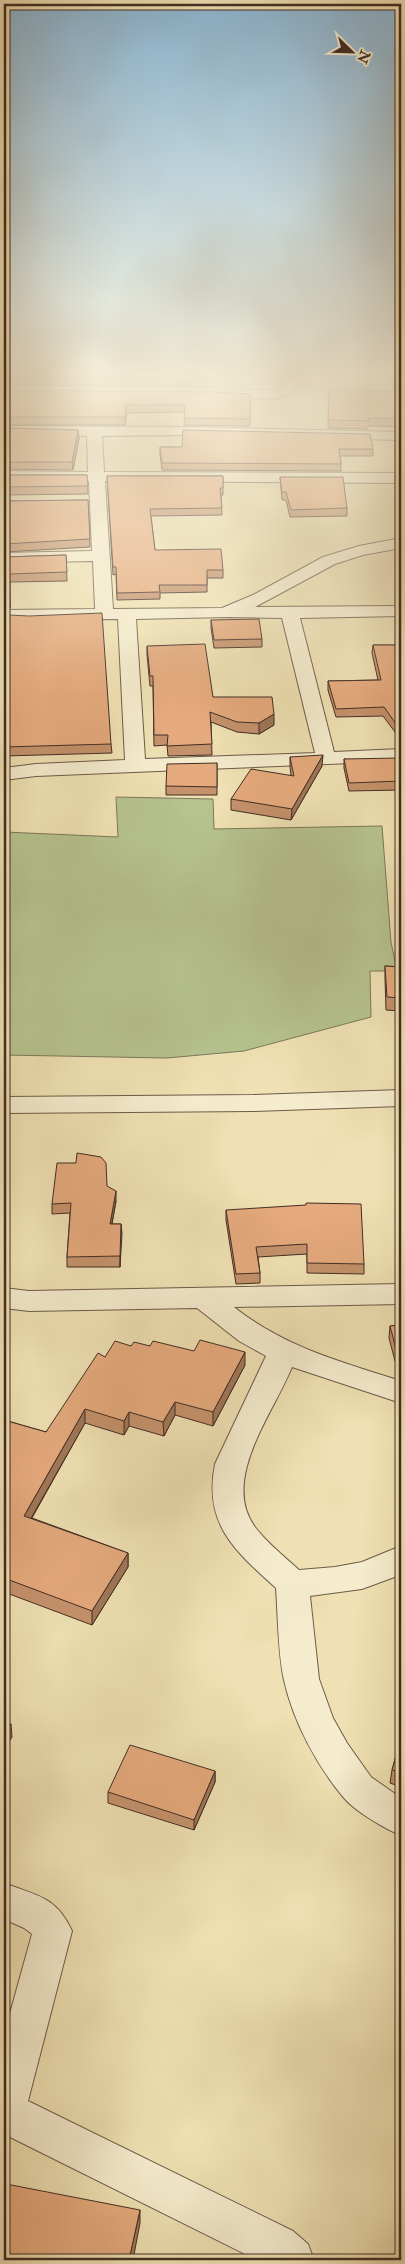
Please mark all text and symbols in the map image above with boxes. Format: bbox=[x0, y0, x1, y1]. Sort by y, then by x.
north arrow bbox=[328, 28, 378, 78]
text: N bbox=[353, 47, 374, 66]

